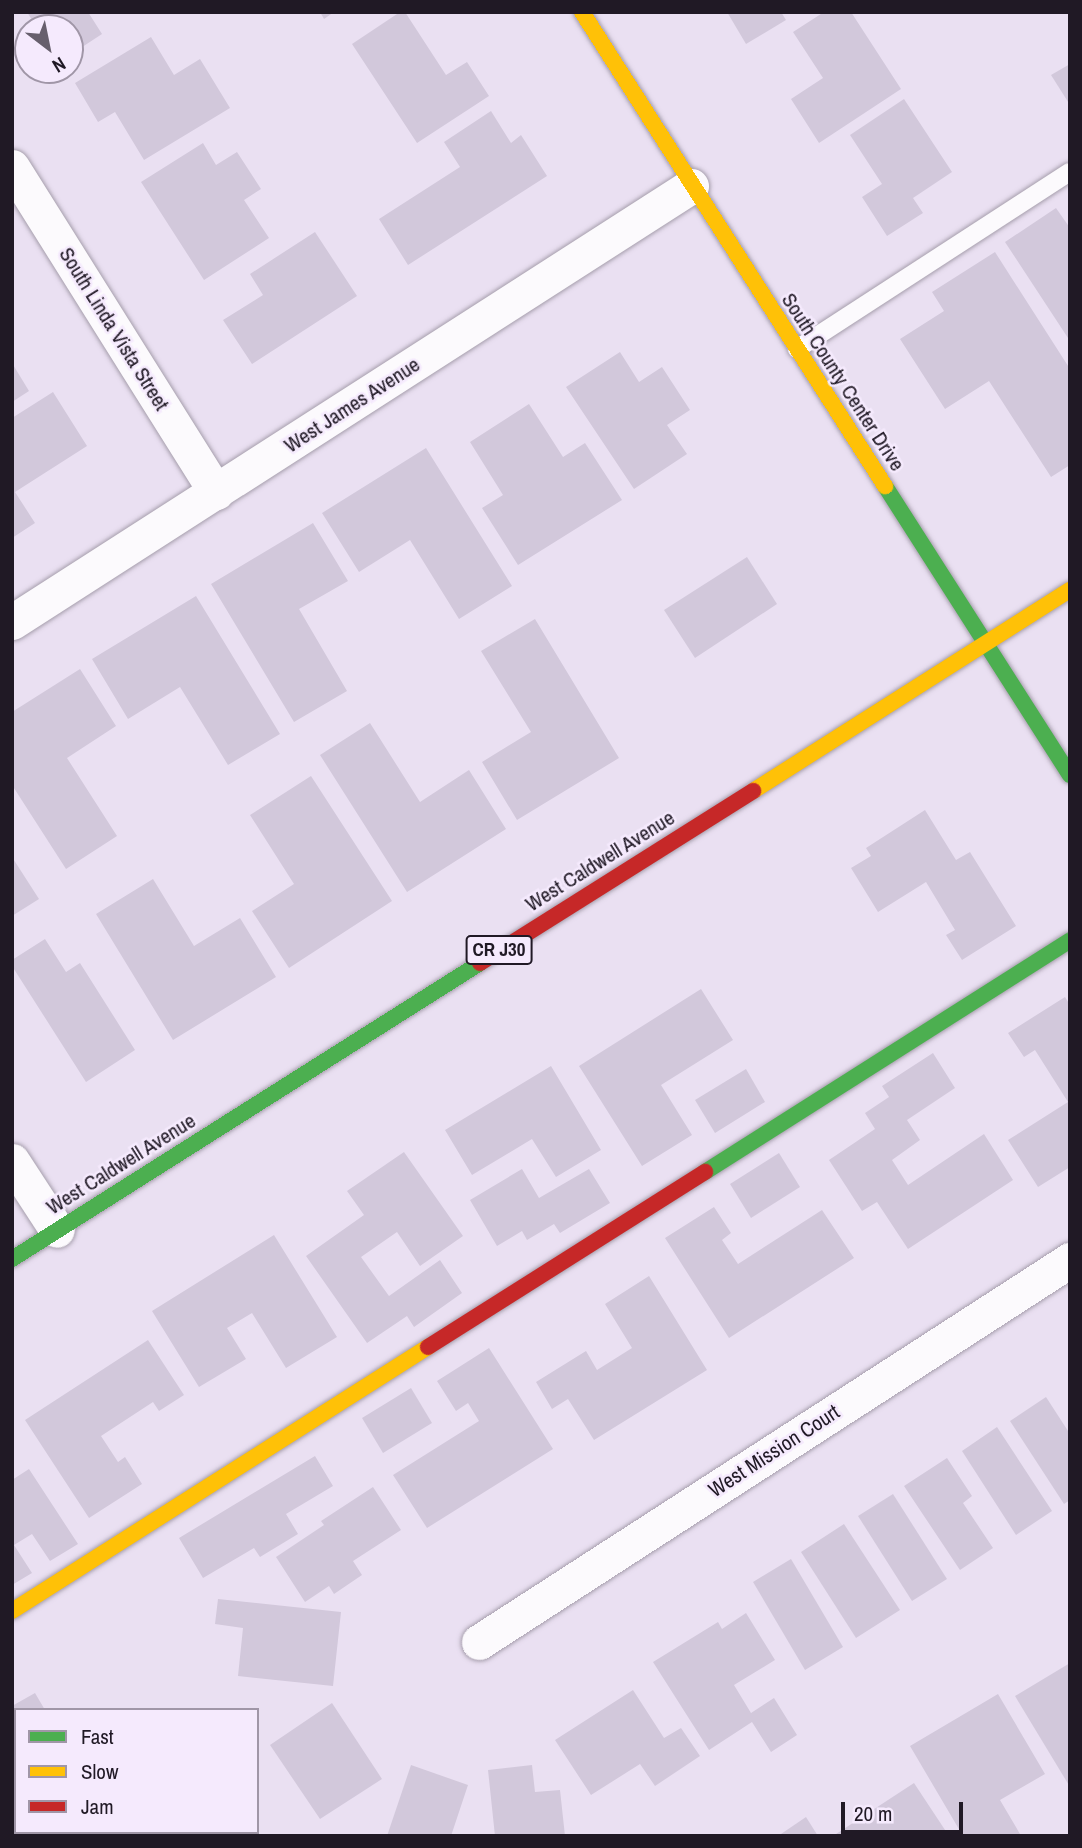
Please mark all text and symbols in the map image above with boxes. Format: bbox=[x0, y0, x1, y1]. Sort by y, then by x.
north arrow bbox=[14, 14, 84, 84]
text: N bbox=[47, 51, 71, 79]
street label: South Linda Vista Street bbox=[54, 243, 174, 415]
street label: South County Center Drive bbox=[776, 288, 910, 476]
street label: West James Avenue bbox=[279, 352, 425, 458]
street label: West Caldwell Avenue bbox=[521, 805, 679, 917]
road number: CR J30 bbox=[464, 934, 534, 966]
street label: West Caldwell Avenue bbox=[42, 1108, 200, 1220]
street label: West Mission Court bbox=[704, 1399, 844, 1503]
legend bbox=[14, 1708, 259, 1834]
text: Fast bbox=[81, 1722, 114, 1751]
text: Slow bbox=[81, 1757, 118, 1786]
scale bar bbox=[844, 1788, 967, 1832]
text: Jam bbox=[81, 1792, 114, 1821]
text: 20 m bbox=[854, 1799, 892, 1828]

